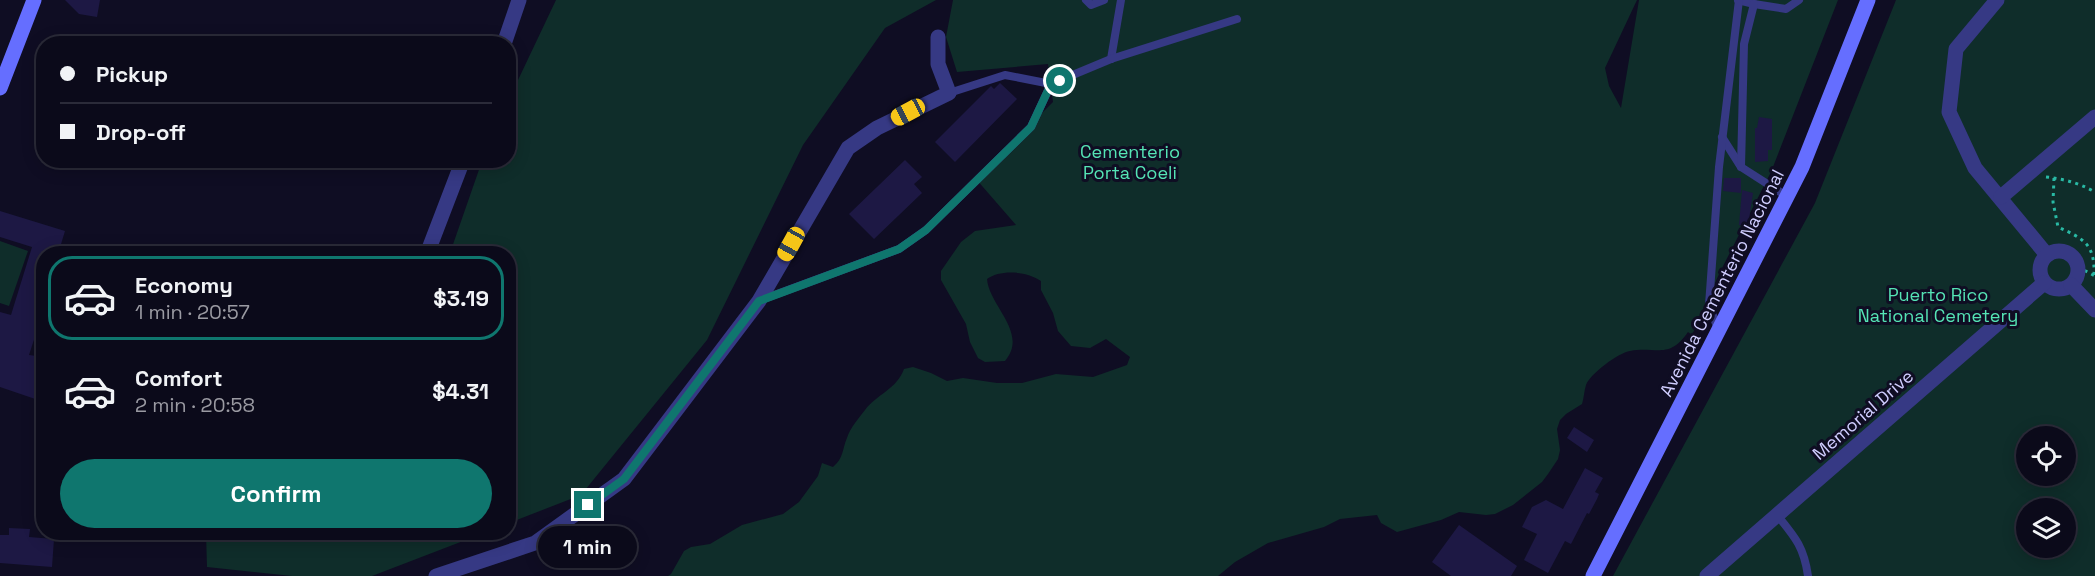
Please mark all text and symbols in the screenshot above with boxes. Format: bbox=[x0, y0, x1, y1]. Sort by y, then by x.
text: Pickup bbox=[96, 60, 168, 88]
route start bbox=[1046, 67, 1073, 94]
car bbox=[888, 96, 928, 128]
text: Drop-off bbox=[96, 118, 186, 146]
park label: Cementerio Porta Coeli bbox=[1080, 140, 1180, 184]
street label: Avenida Cementerio Nacional bbox=[1654, 165, 1789, 400]
car bbox=[774, 224, 808, 264]
icon: car bbox=[63, 271, 117, 325]
text: Economy bbox=[135, 271, 233, 299]
park label: Puerto Rico National Cemetery bbox=[1858, 283, 2018, 327]
text: $3.19 bbox=[433, 284, 489, 312]
text: 1 min · 20:57 bbox=[135, 299, 250, 325]
icon: car bbox=[63, 364, 117, 418]
text: Comfort bbox=[135, 364, 223, 392]
street label: Memorial Drive bbox=[1807, 364, 1918, 465]
text: $4.31 bbox=[432, 377, 489, 405]
text: 2 min · 20:58 bbox=[135, 392, 255, 418]
map controls bbox=[2016, 426, 2076, 558]
button: locate bbox=[2016, 426, 2076, 486]
button: Confirm bbox=[60, 459, 492, 528]
route end bbox=[574, 491, 601, 518]
button: layers bbox=[2016, 498, 2076, 558]
callout: 1 min bbox=[538, 526, 638, 568]
text: 1 min bbox=[563, 534, 612, 560]

